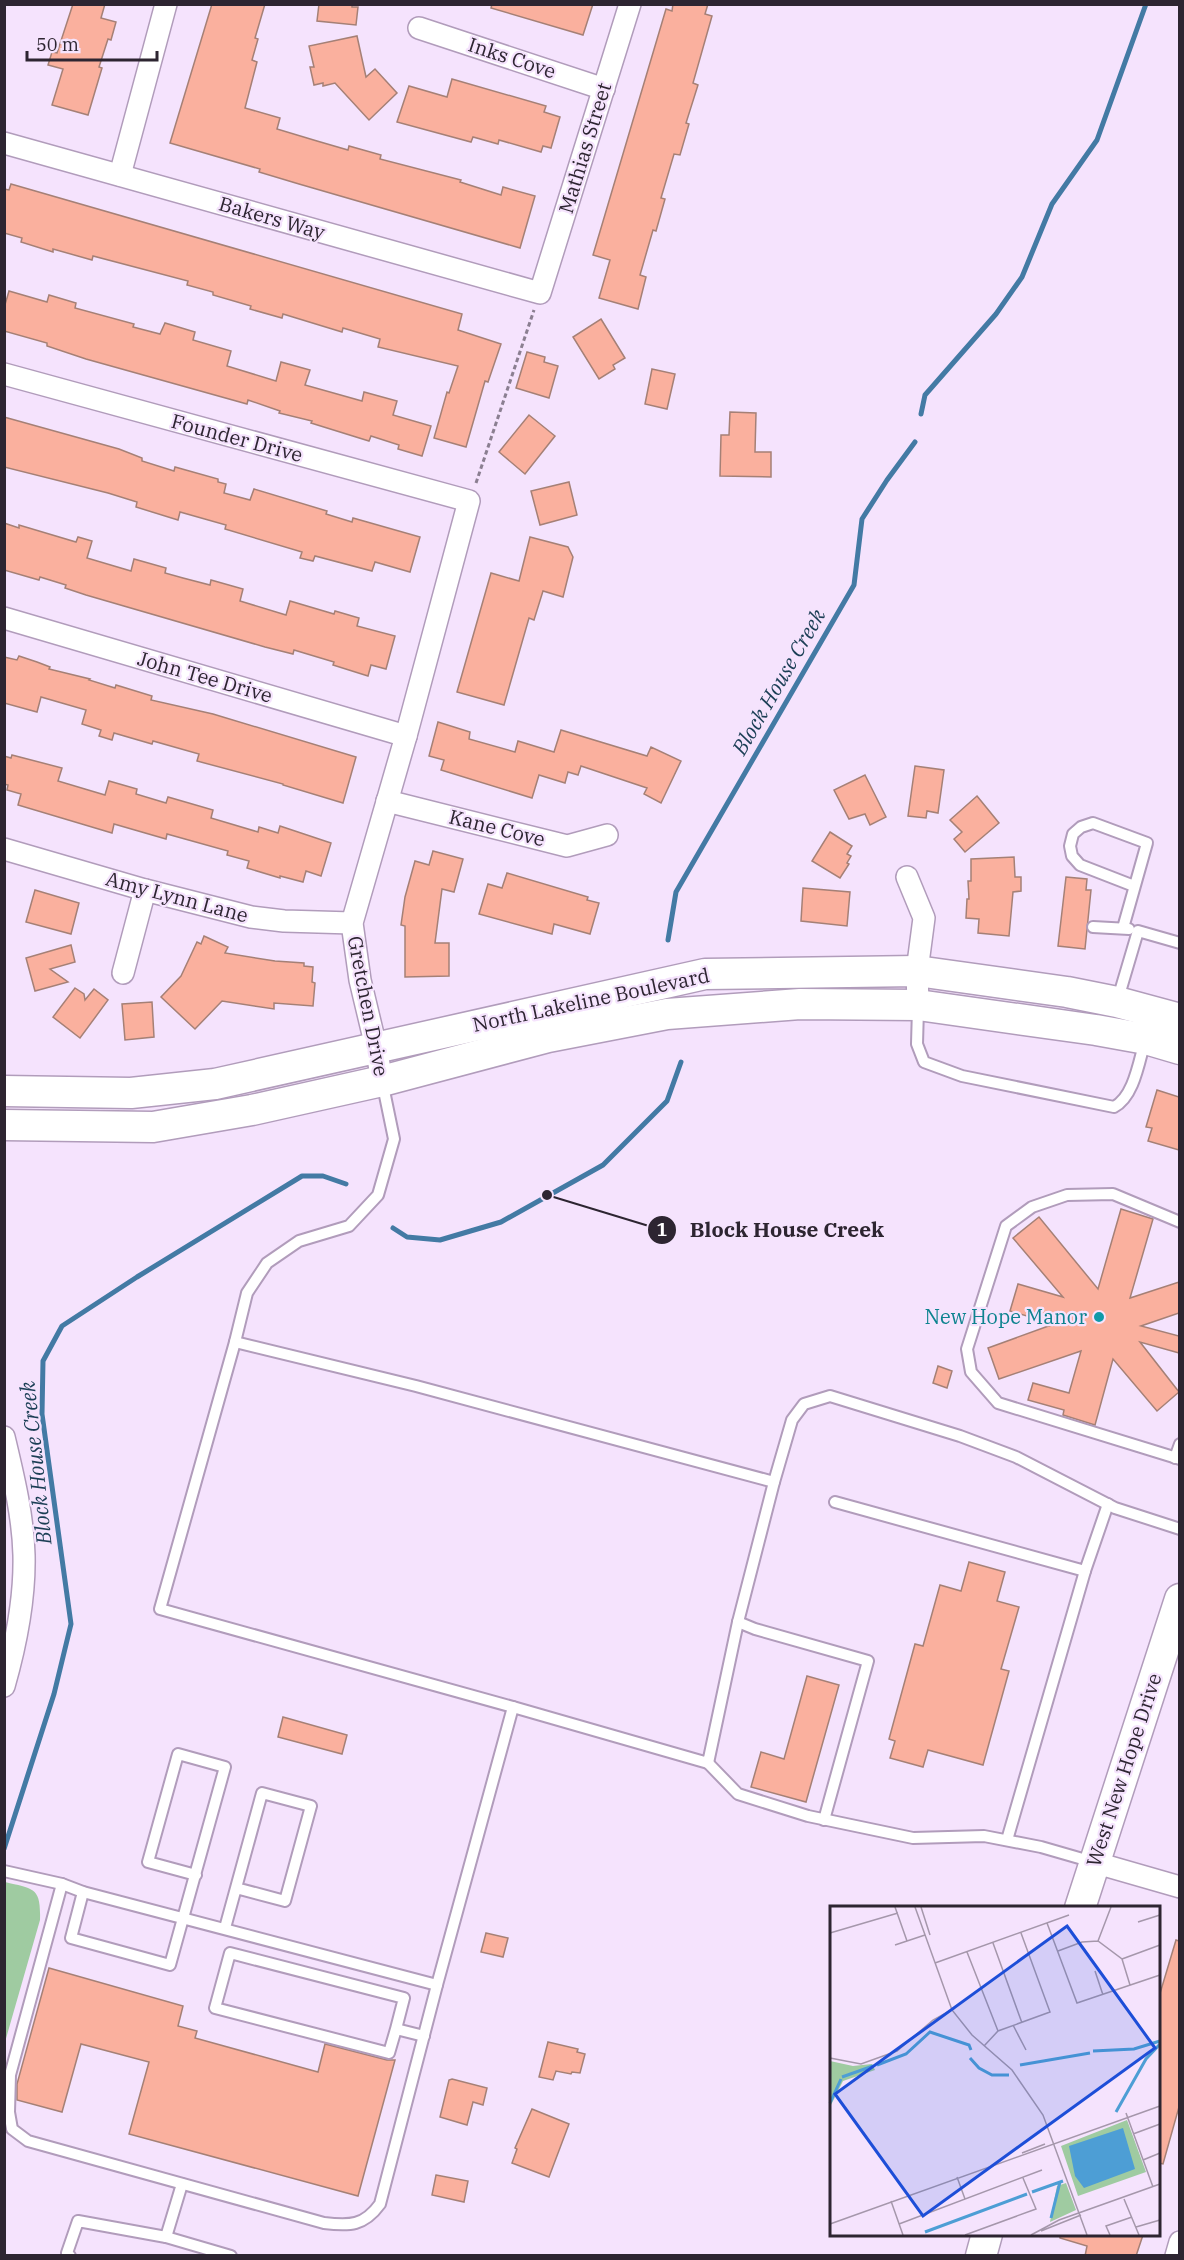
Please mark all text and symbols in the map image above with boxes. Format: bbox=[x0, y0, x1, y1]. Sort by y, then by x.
scale bar bbox=[27, 24, 158, 62]
street label: Inks Cove bbox=[465, 31, 560, 84]
text: 50 m bbox=[36, 33, 79, 56]
street label: Mathias Street bbox=[552, 79, 617, 217]
street label: Bakers Way bbox=[216, 189, 329, 246]
street label: Founder Drive bbox=[168, 407, 306, 468]
water label: Block House Creek bbox=[725, 603, 832, 760]
street label: John Tee Drive bbox=[135, 644, 276, 709]
street label: Kane Cove bbox=[446, 803, 548, 852]
street label: Amy Lynn Lane bbox=[103, 865, 251, 928]
street label: Gretchen Drive bbox=[342, 933, 395, 1078]
street label: North Lakeline Boulevard bbox=[470, 961, 712, 1038]
callout: Block House Creek bbox=[647, 1210, 896, 1249]
text: Block House Creek bbox=[690, 1215, 884, 1243]
text: 1 bbox=[657, 1218, 668, 1241]
place label: New Hope Manor bbox=[925, 1303, 1087, 1330]
marker: New Hope Manor bbox=[1092, 1310, 1106, 1324]
water label: Block House Creek bbox=[12, 1379, 58, 1547]
street label: West New Hope Drive bbox=[1079, 1670, 1168, 1870]
inset map bbox=[830, 1906, 1160, 2236]

